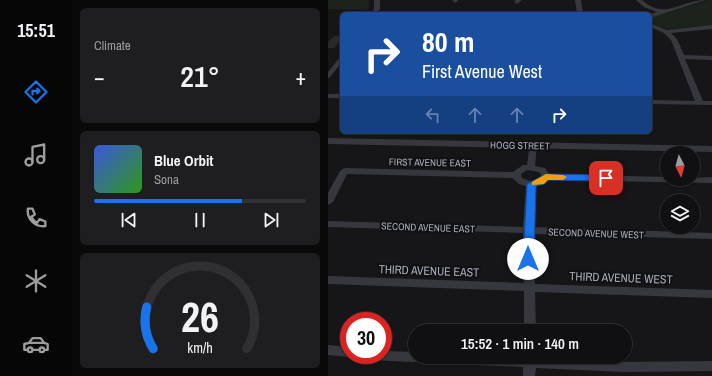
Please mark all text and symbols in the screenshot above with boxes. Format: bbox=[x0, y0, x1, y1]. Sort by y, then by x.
text: 15:51 bbox=[17, 18, 55, 43]
text: 80 m bbox=[422, 23, 474, 61]
icon: right bbox=[356, 28, 408, 80]
text: Climate bbox=[94, 37, 131, 54]
text: 21° bbox=[180, 56, 220, 96]
text: First Avenue West bbox=[422, 59, 542, 84]
text: − bbox=[94, 62, 105, 92]
text: + bbox=[295, 62, 306, 92]
icon: directions bbox=[22, 78, 50, 106]
icon: left bbox=[422, 104, 444, 126]
icon: ahead bbox=[464, 104, 486, 126]
icon: ahead bbox=[506, 104, 528, 126]
icon: right bbox=[548, 104, 570, 126]
street label: HOGG STREET bbox=[490, 138, 550, 153]
icon: music bbox=[22, 141, 50, 169]
north arrow bbox=[660, 146, 700, 186]
map controls bbox=[660, 146, 700, 234]
text: Blue Orbit bbox=[154, 150, 213, 171]
street label: FIRST AVENUE EAST bbox=[389, 155, 471, 170]
pin bbox=[589, 161, 623, 195]
icon: arrive bbox=[595, 167, 617, 189]
text: Sona bbox=[154, 171, 179, 188]
button: layers bbox=[660, 194, 700, 234]
icon: phone bbox=[22, 204, 50, 232]
icon: previous bbox=[118, 209, 140, 231]
icon: pause bbox=[189, 209, 211, 231]
icon: next bbox=[260, 209, 282, 231]
street label: SECOND AVENUE EAST bbox=[381, 219, 475, 236]
street label: SECOND AVENUE WEST bbox=[548, 225, 644, 242]
position arrow bbox=[507, 238, 549, 280]
street label: THIRD AVENUE EAST bbox=[379, 261, 479, 281]
icon: climate bbox=[22, 267, 50, 295]
street label: THIRD AVENUE WEST bbox=[569, 268, 673, 288]
text: 26 bbox=[181, 288, 219, 344]
speed limit sign: 30 bbox=[340, 312, 392, 364]
icon: car bbox=[22, 330, 50, 358]
text: 15:52 · 1 min · 140 m bbox=[461, 333, 579, 354]
text: km/h bbox=[187, 337, 213, 356]

